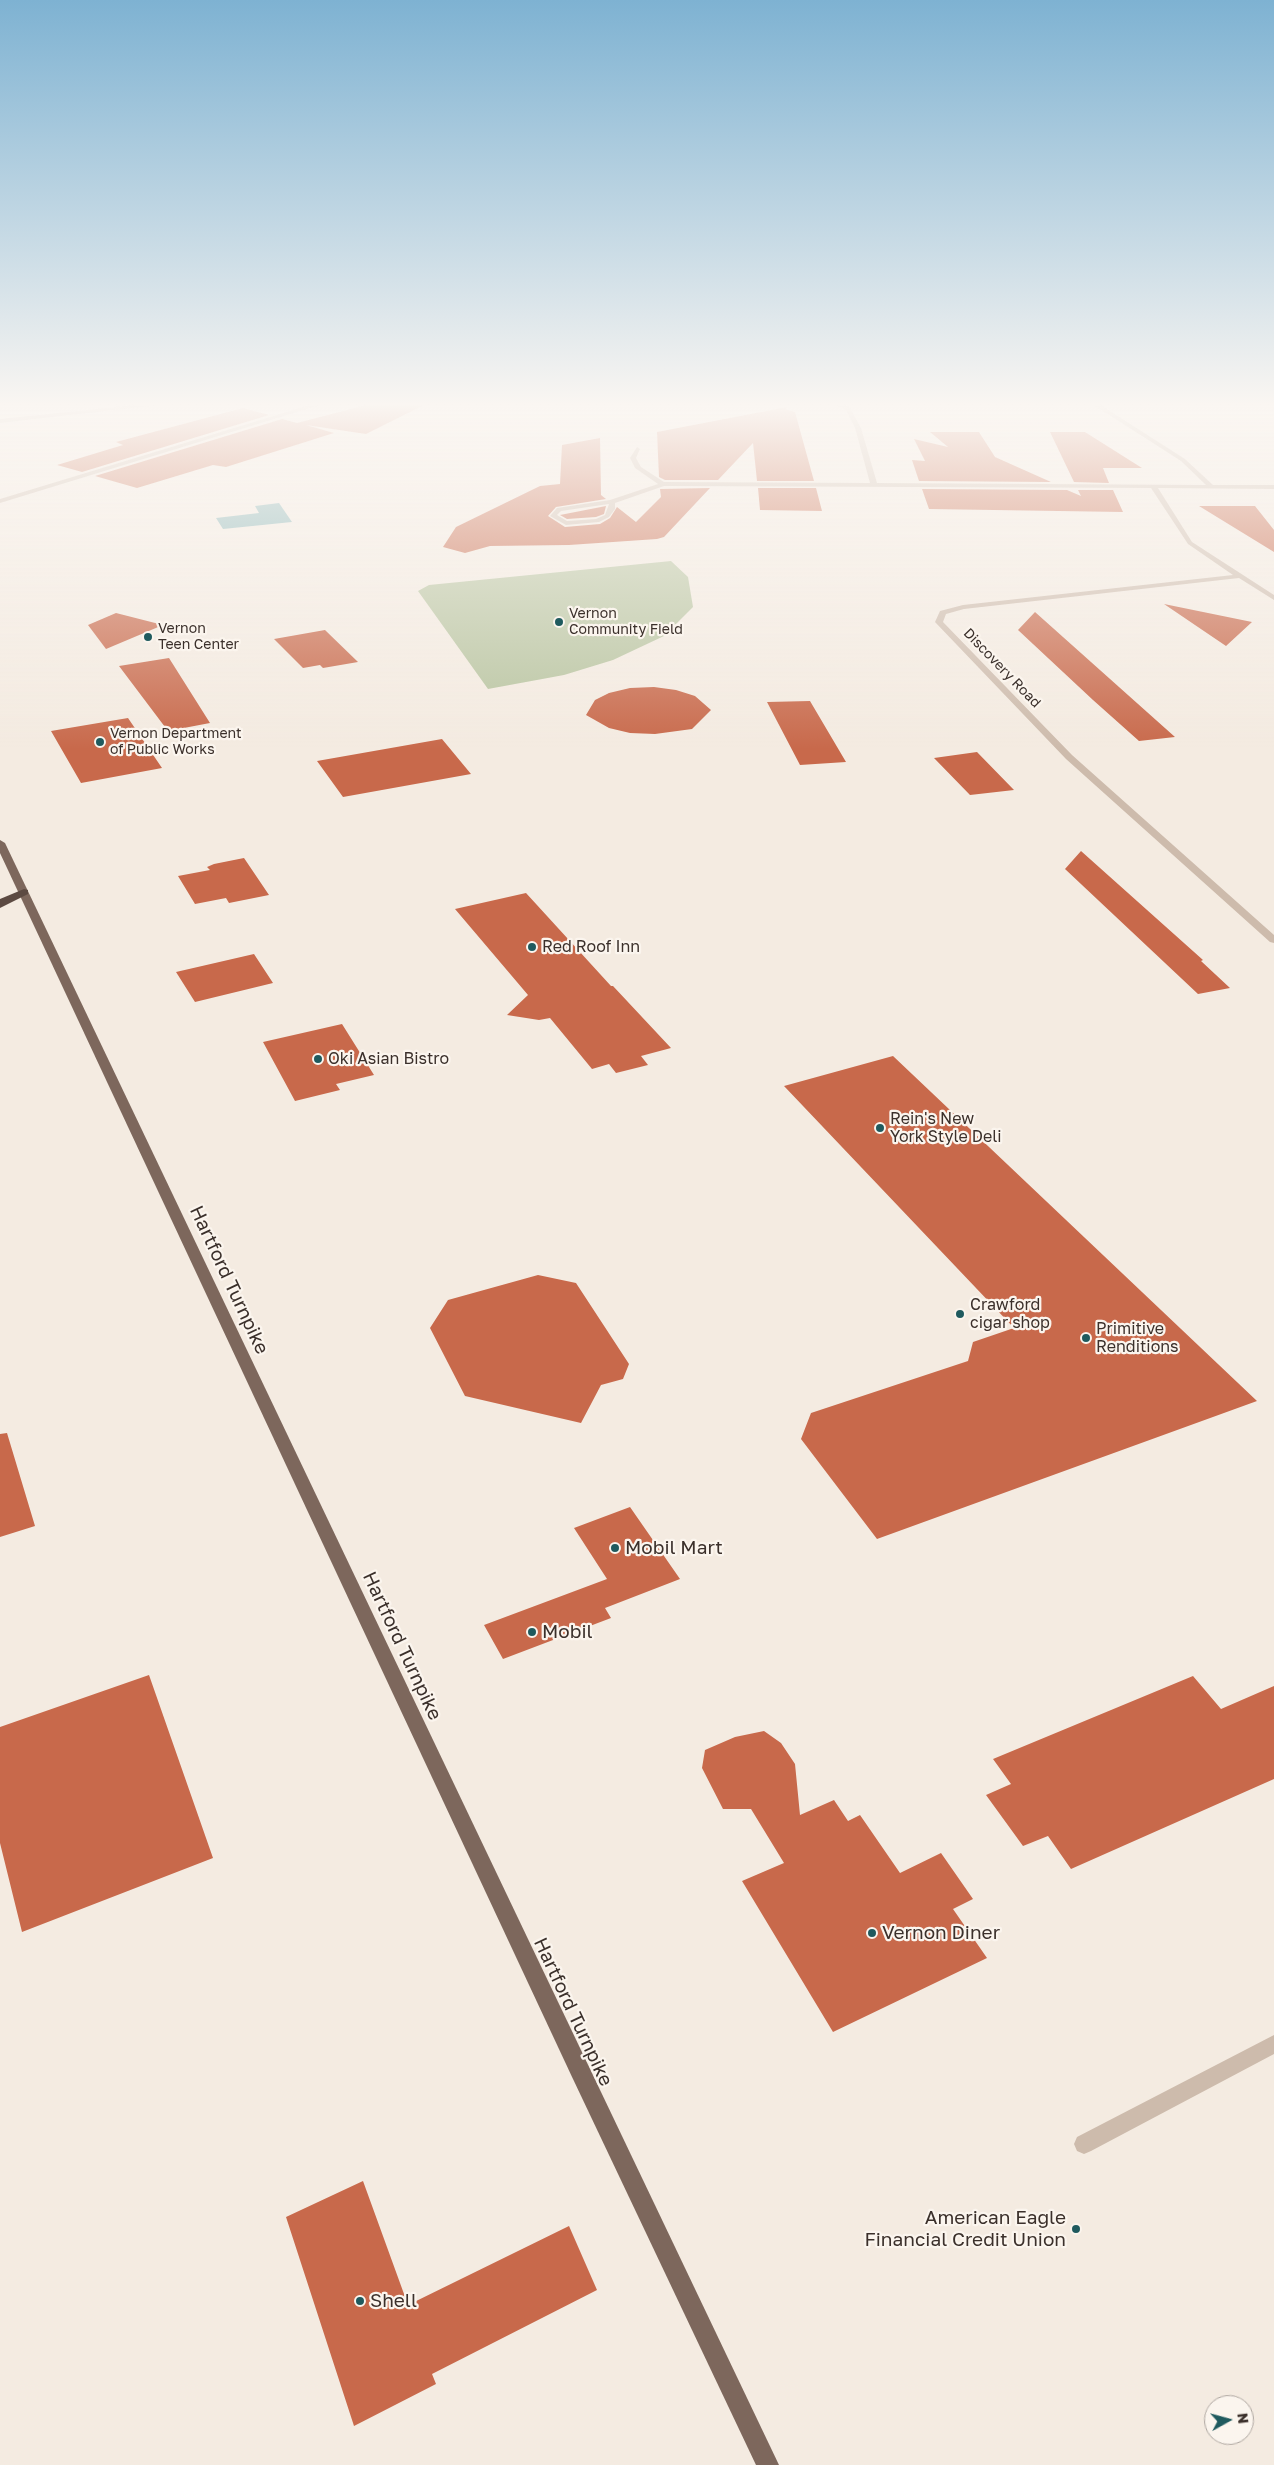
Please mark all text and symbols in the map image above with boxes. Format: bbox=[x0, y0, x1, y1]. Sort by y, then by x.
place label: Vernon Community Field bbox=[569, 606, 683, 638]
marker: Vernon Community Field bbox=[553, 616, 565, 628]
place label: Vernon Teen Center bbox=[158, 621, 239, 654]
street label: Discovery Road bbox=[960, 625, 1044, 711]
marker: Vernon Teen Center bbox=[142, 631, 154, 643]
place label: Vernon Department of Public Works bbox=[110, 726, 242, 759]
marker: Vernon Department of Public Works bbox=[94, 736, 106, 748]
place label: Red Roof Inn bbox=[542, 937, 640, 957]
marker: Red Roof Inn bbox=[526, 941, 538, 953]
place label: Oki Asian Bistro bbox=[328, 1049, 449, 1069]
marker: Oki Asian Bistro bbox=[312, 1053, 324, 1065]
place label: Rein's New York Style Deli bbox=[890, 1109, 1002, 1147]
marker: Rein's New York Style Deli bbox=[874, 1122, 886, 1134]
street label: Hartford Turnpike bbox=[185, 1202, 273, 1358]
place label: Crawford cigar shop bbox=[970, 1295, 1050, 1333]
marker: Crawford cigar shop bbox=[954, 1308, 966, 1320]
place label: Primitive Renditions bbox=[1096, 1319, 1179, 1357]
marker: Primitive Renditions bbox=[1080, 1332, 1092, 1344]
place label: Mobil Mart bbox=[625, 1537, 723, 1559]
marker: Mobil Mart bbox=[609, 1542, 621, 1554]
street label: Hartford Turnpike bbox=[358, 1568, 446, 1724]
place label: Mobil bbox=[542, 1621, 593, 1643]
marker: Mobil bbox=[526, 1626, 538, 1638]
place label: Vernon Diner bbox=[882, 1922, 1000, 1944]
marker: Vernon Diner bbox=[866, 1927, 878, 1939]
street label: Hartford Turnpike bbox=[529, 1934, 617, 2090]
place label: American Eagle Financial Credit Union bbox=[864, 2207, 1066, 2251]
marker: American Eagle Financial Credit Union bbox=[1070, 2223, 1082, 2235]
place label: Shell bbox=[370, 2290, 417, 2312]
marker: Shell bbox=[354, 2295, 366, 2307]
north arrow bbox=[1204, 2395, 1254, 2445]
text: N bbox=[1234, 2412, 1252, 2425]

